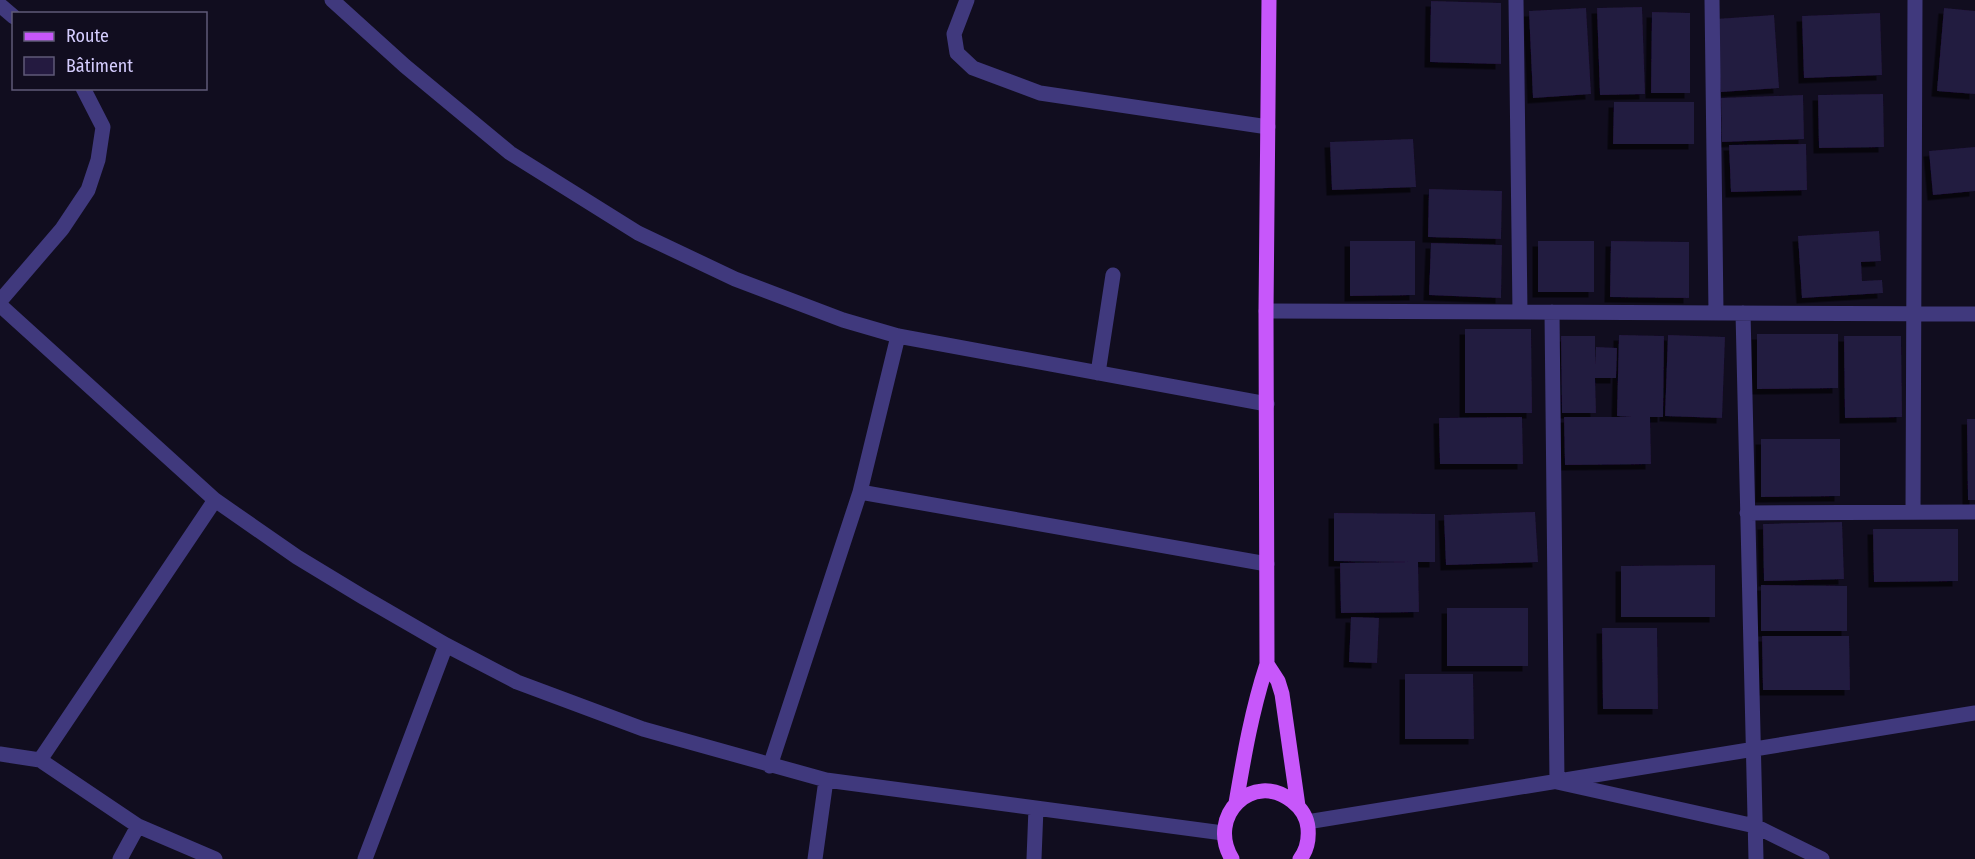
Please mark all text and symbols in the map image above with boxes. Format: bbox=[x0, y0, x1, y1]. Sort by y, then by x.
legend bbox=[12, 12, 207, 90]
text: Route bbox=[66, 25, 109, 47]
text: Bâtiment bbox=[66, 55, 133, 77]

